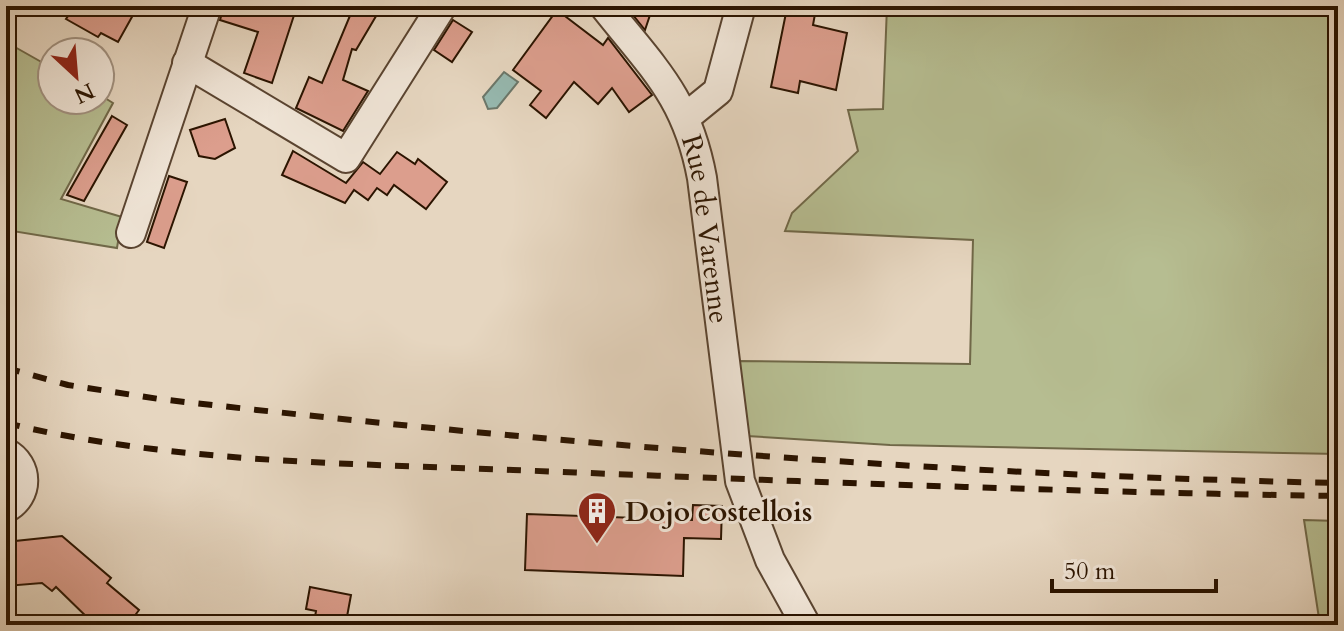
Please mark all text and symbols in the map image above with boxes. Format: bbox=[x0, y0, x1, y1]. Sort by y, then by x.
north arrow bbox=[36, 36, 116, 116]
text: N bbox=[69, 75, 99, 111]
street label: Rue de Varenne bbox=[672, 130, 738, 326]
building icon: Dojo costellois bbox=[576, 490, 618, 545]
place label: Dojo costellois bbox=[625, 493, 812, 531]
scale bar bbox=[1052, 543, 1216, 593]
text: 50 m bbox=[1064, 555, 1116, 588]

